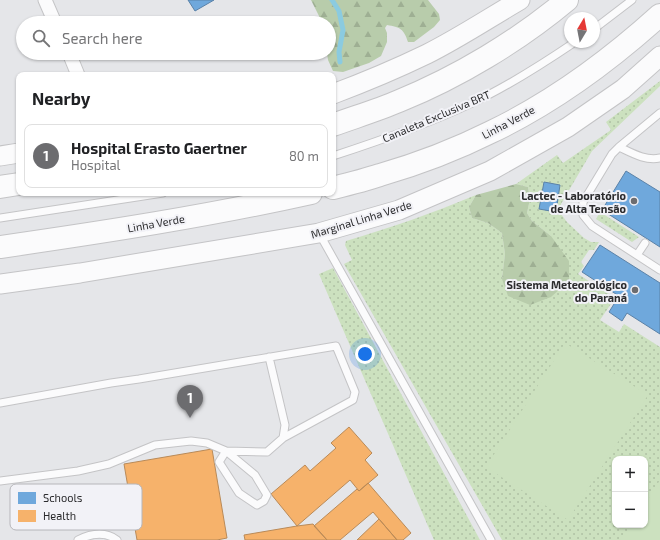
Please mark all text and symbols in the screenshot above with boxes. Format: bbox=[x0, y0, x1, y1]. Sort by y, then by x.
north arrow bbox=[564, 12, 600, 48]
search box bbox=[16, 16, 336, 60]
icon: search bbox=[30, 27, 52, 49]
text: Search here bbox=[62, 29, 143, 47]
street label: Canaleta Exclusiva BRT bbox=[380, 87, 492, 145]
text: Nearby bbox=[32, 88, 90, 108]
street label: Linha Verde bbox=[479, 103, 537, 141]
text: Hospital Erasto Gaertner bbox=[71, 139, 247, 157]
text: 1 bbox=[43, 148, 49, 164]
text: 80 m bbox=[289, 148, 319, 164]
text: Hospital bbox=[71, 157, 120, 173]
place label: Lactec - Laboratório de Alta Tensão bbox=[521, 189, 627, 215]
marker: Lactec - Laboratório de Alta Tensão bbox=[629, 196, 639, 206]
street label: Marginal Linha Verde bbox=[309, 197, 413, 241]
street label: Linha Verde bbox=[126, 212, 186, 234]
place label: Sistema Meteorológico do Paraná bbox=[507, 278, 628, 304]
marker: Sistema Meteorológico do Paraná bbox=[630, 285, 640, 295]
your location bbox=[355, 344, 375, 364]
pin: 1 bbox=[177, 385, 203, 418]
map controls bbox=[612, 456, 648, 528]
button: + bbox=[612, 456, 648, 492]
legend bbox=[10, 484, 142, 530]
text: Schools bbox=[43, 491, 83, 504]
button: − bbox=[612, 492, 648, 528]
text: Health bbox=[43, 509, 76, 522]

